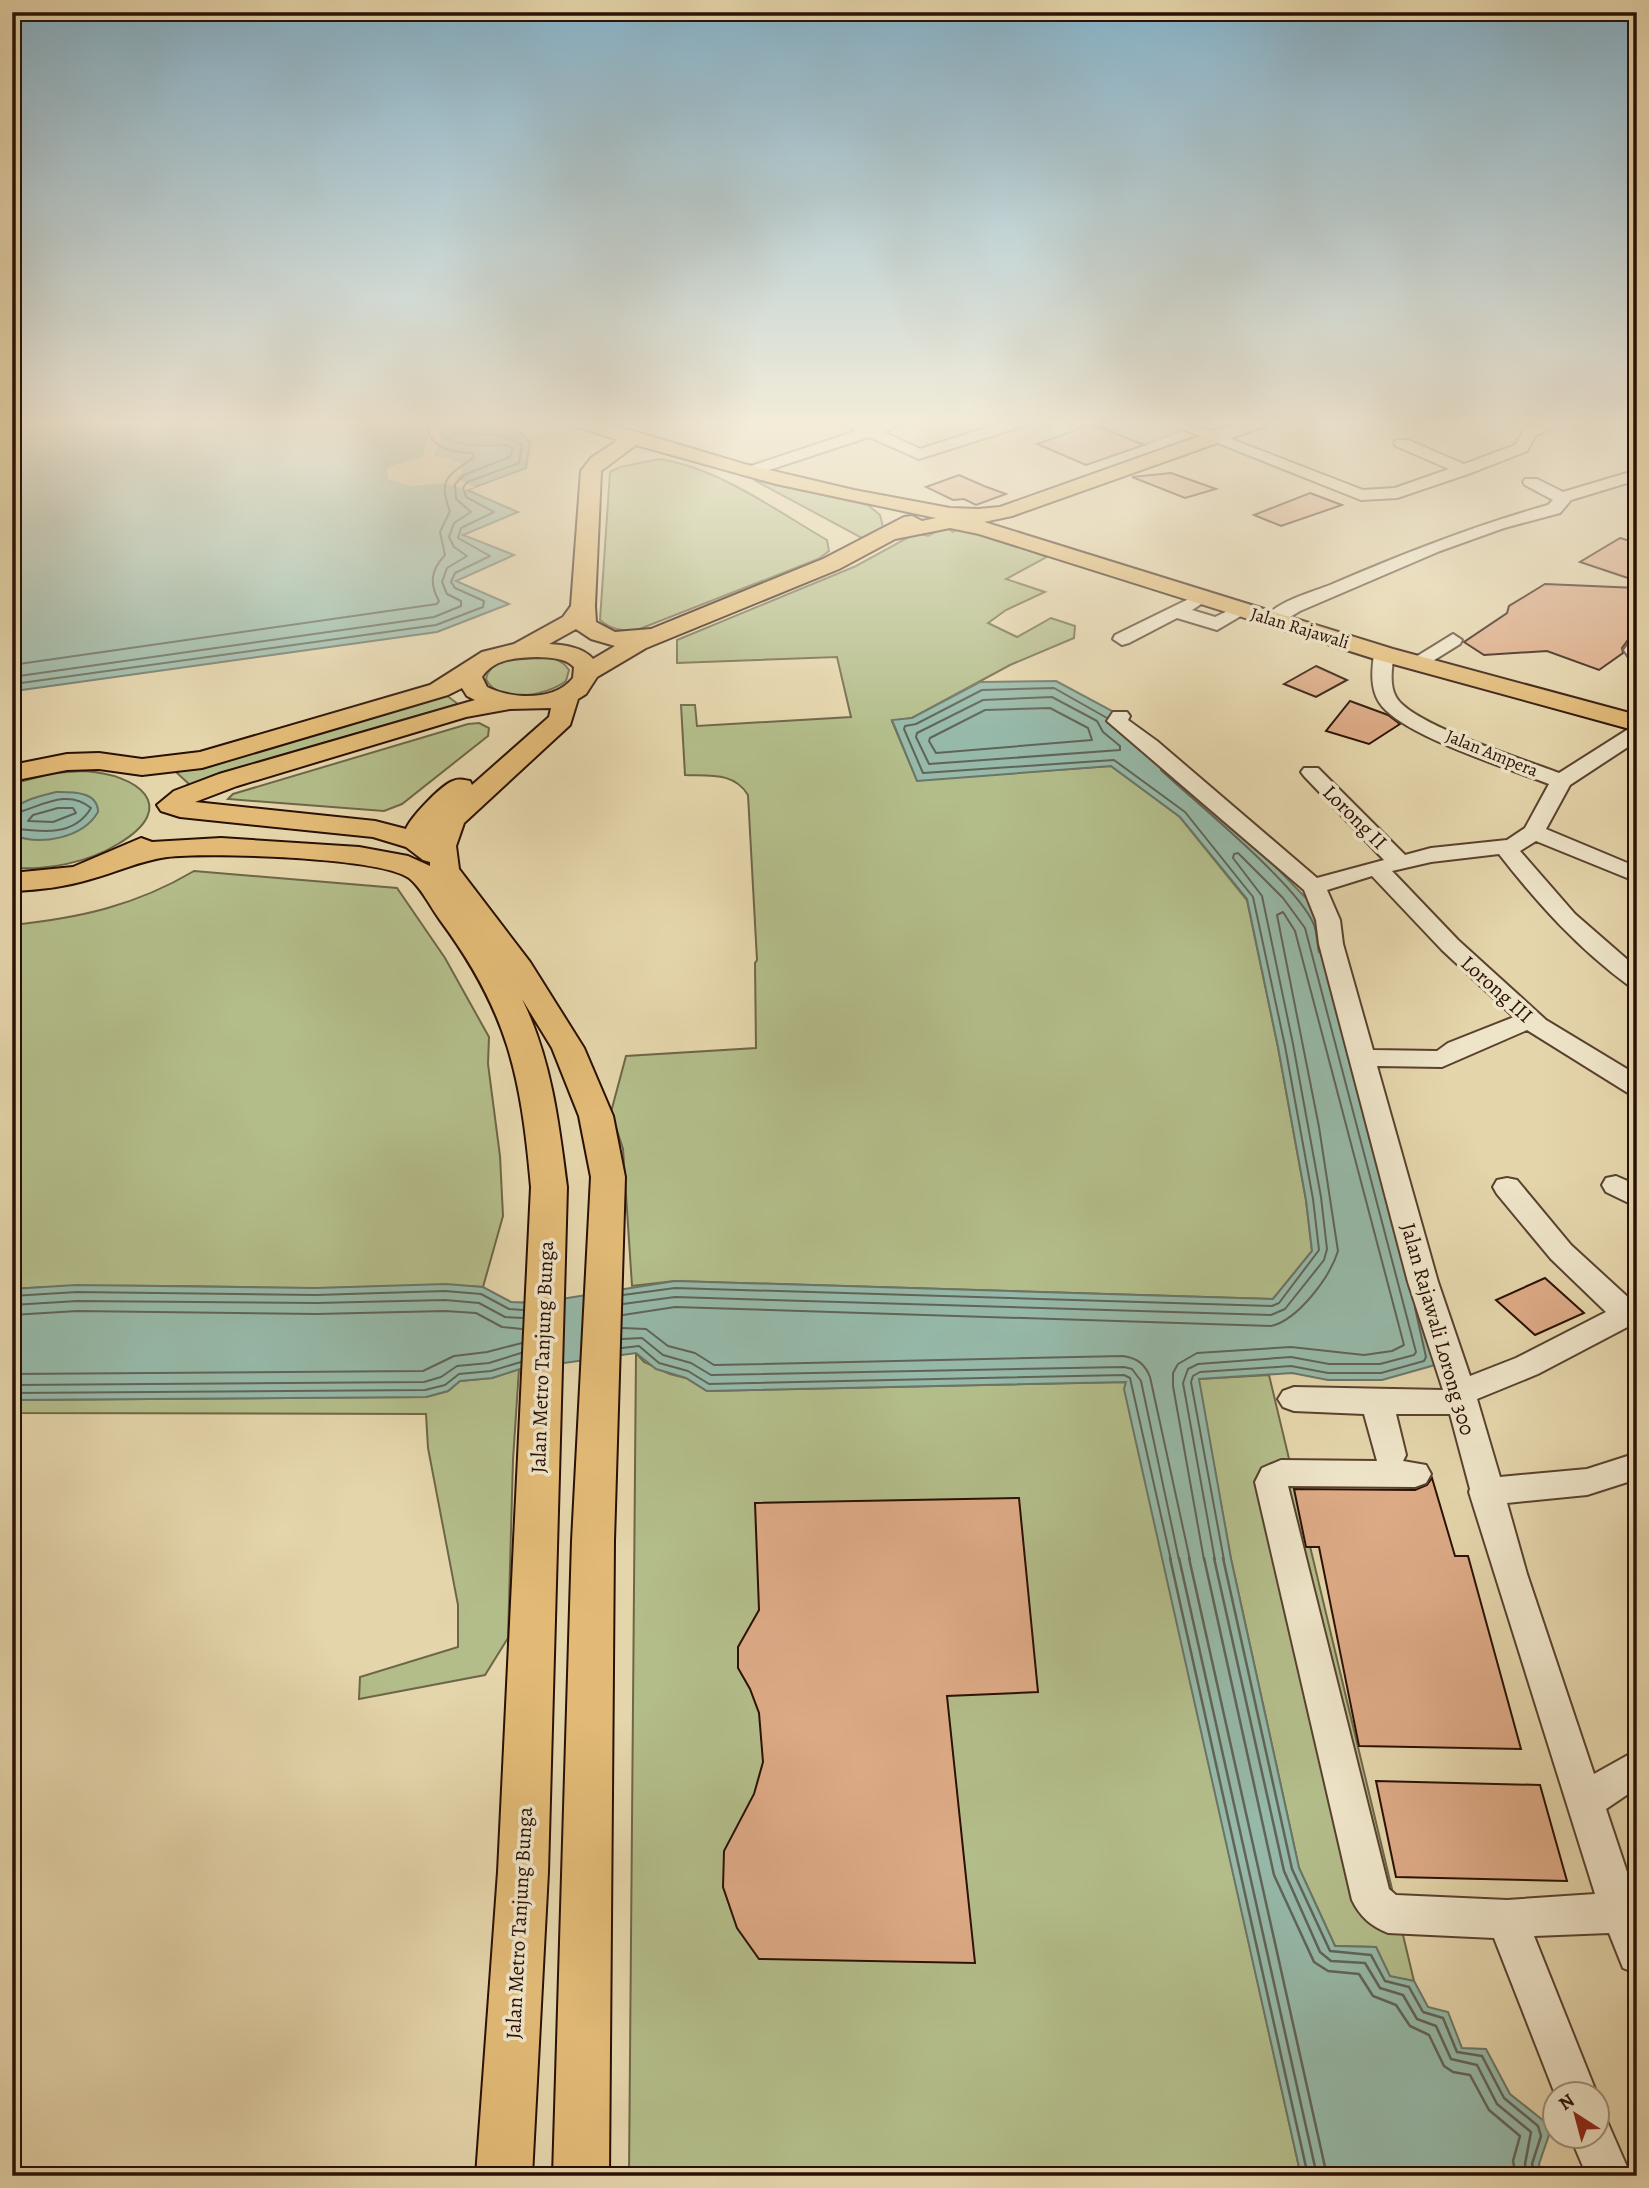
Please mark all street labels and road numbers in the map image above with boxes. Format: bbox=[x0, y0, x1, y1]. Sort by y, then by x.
street label: Jalan Rajawali bbox=[1248, 602, 1352, 654]
street label: Jalan Ampera bbox=[1442, 724, 1542, 783]
street label: Lorong II bbox=[1317, 779, 1393, 855]
street label: Lorong III bbox=[1455, 949, 1539, 1029]
street label: Jalan Rajawali Lorong 300 bbox=[1394, 1220, 1482, 1438]
street label: Jalan Metro Tanjung Bunga bbox=[524, 1240, 560, 1474]
street label: Jalan Metro Tanjung Bunga bbox=[499, 1806, 539, 2040]

